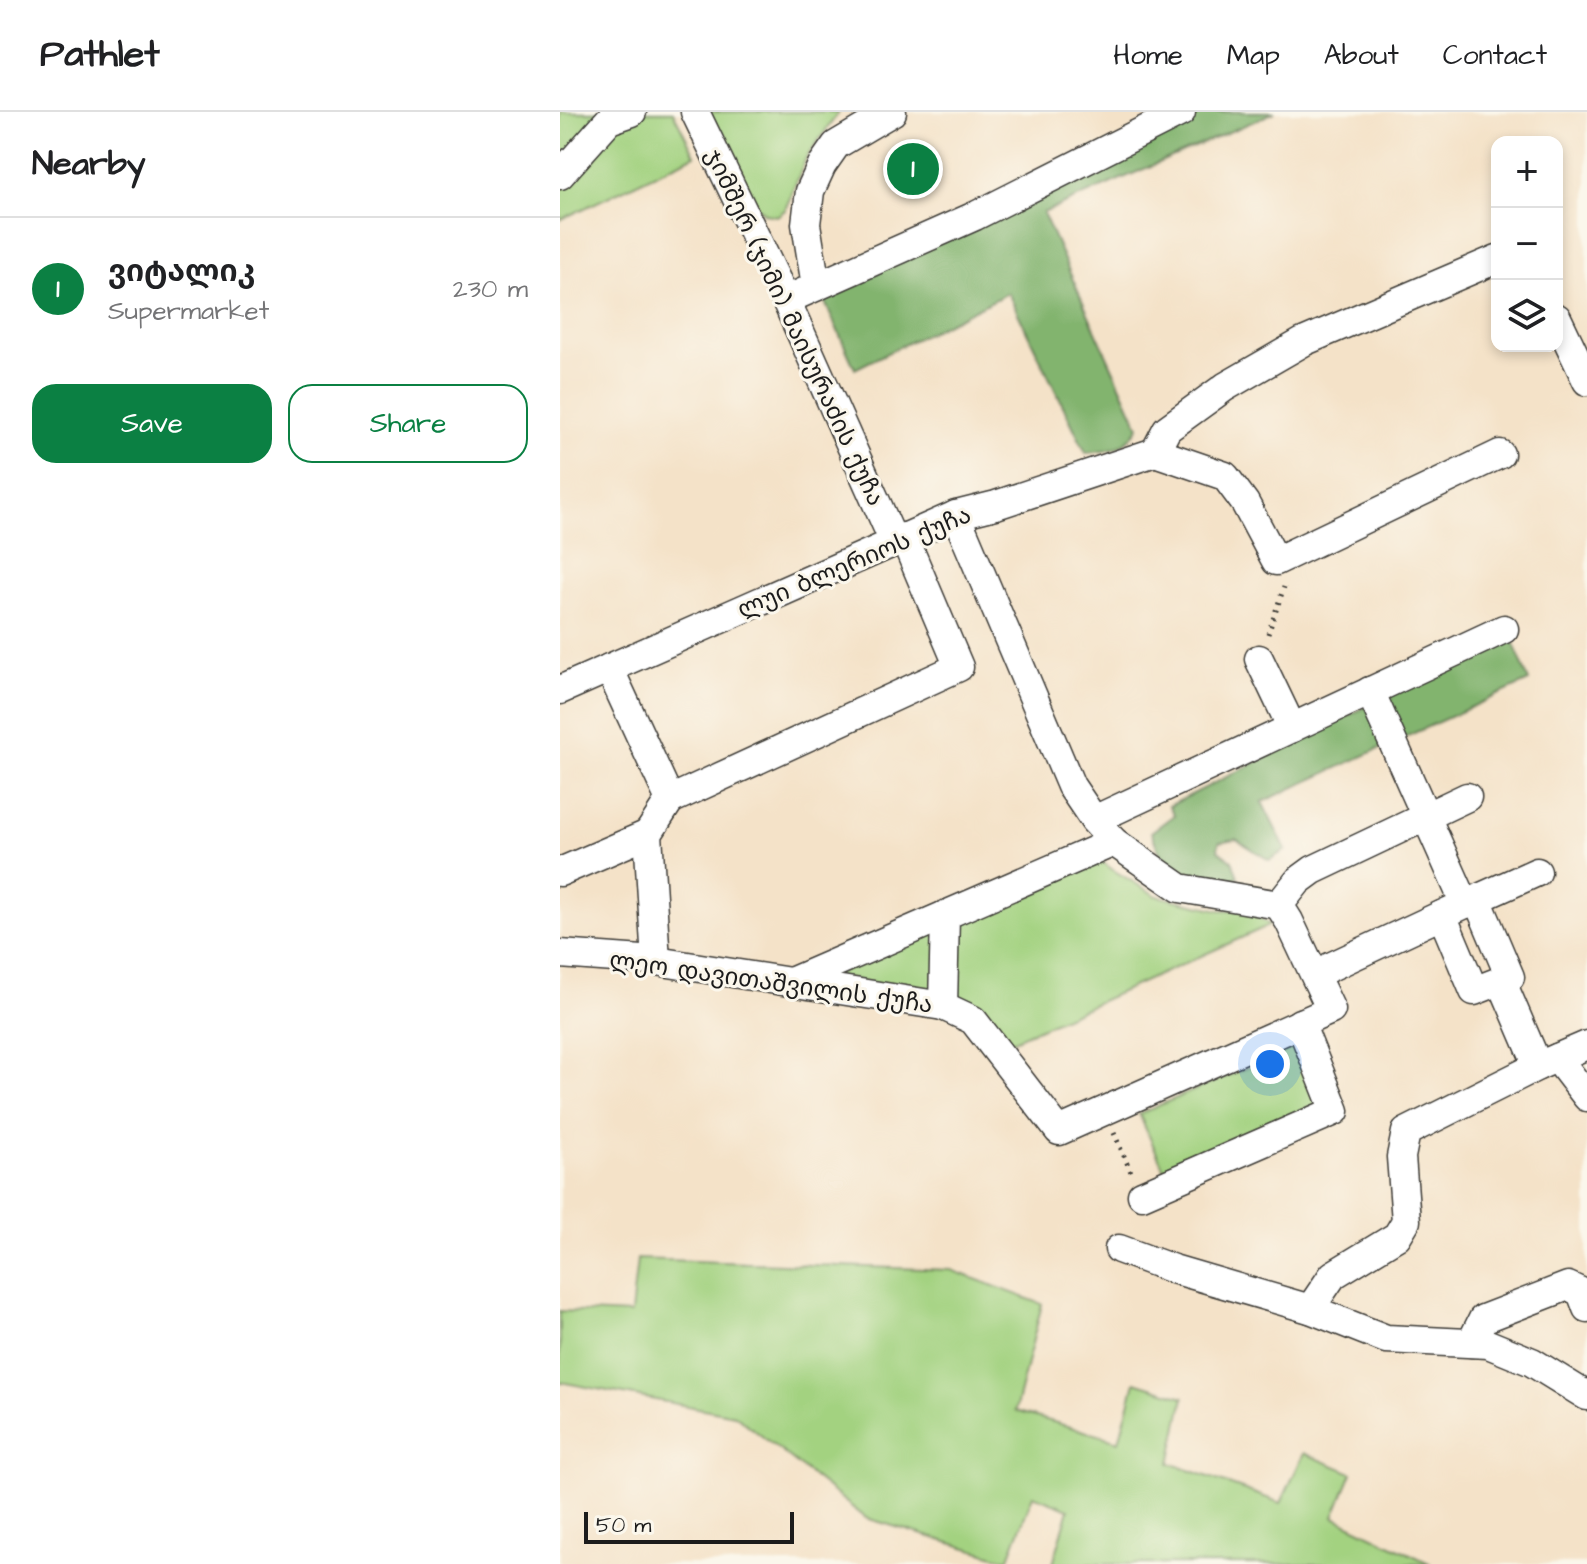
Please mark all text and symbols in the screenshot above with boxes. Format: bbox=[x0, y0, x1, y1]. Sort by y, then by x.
text: Pathlet bbox=[40, 29, 160, 81]
text: Home bbox=[1113, 36, 1183, 75]
text: Map bbox=[1227, 36, 1280, 75]
text: About bbox=[1324, 36, 1399, 75]
text: Contact bbox=[1443, 36, 1547, 75]
map controls bbox=[1491, 136, 1563, 352]
button: + bbox=[1491, 136, 1563, 208]
pin: 1 bbox=[887, 139, 939, 199]
text: Nearby bbox=[32, 140, 146, 188]
street label: ჯიმშერ (ჯიმი) მაისურაძის ქუჩა bbox=[696, 143, 892, 512]
button: − bbox=[1491, 208, 1563, 280]
text: ვიტალიკ bbox=[108, 251, 255, 293]
text: 1 bbox=[56, 271, 60, 307]
text: 230 m bbox=[453, 271, 528, 307]
button: layers bbox=[1491, 280, 1563, 352]
text: Supermarket bbox=[108, 293, 269, 329]
button: Save bbox=[32, 384, 272, 463]
button: Share bbox=[288, 384, 528, 463]
street label: ლუი ბლერიოს ქუჩა bbox=[732, 498, 976, 628]
street label: ლეო დავითაშვილის ქუჩა bbox=[607, 943, 935, 1023]
your location bbox=[1250, 1044, 1290, 1084]
scale bar bbox=[584, 1508, 794, 1544]
text: 50 m bbox=[596, 1510, 651, 1541]

